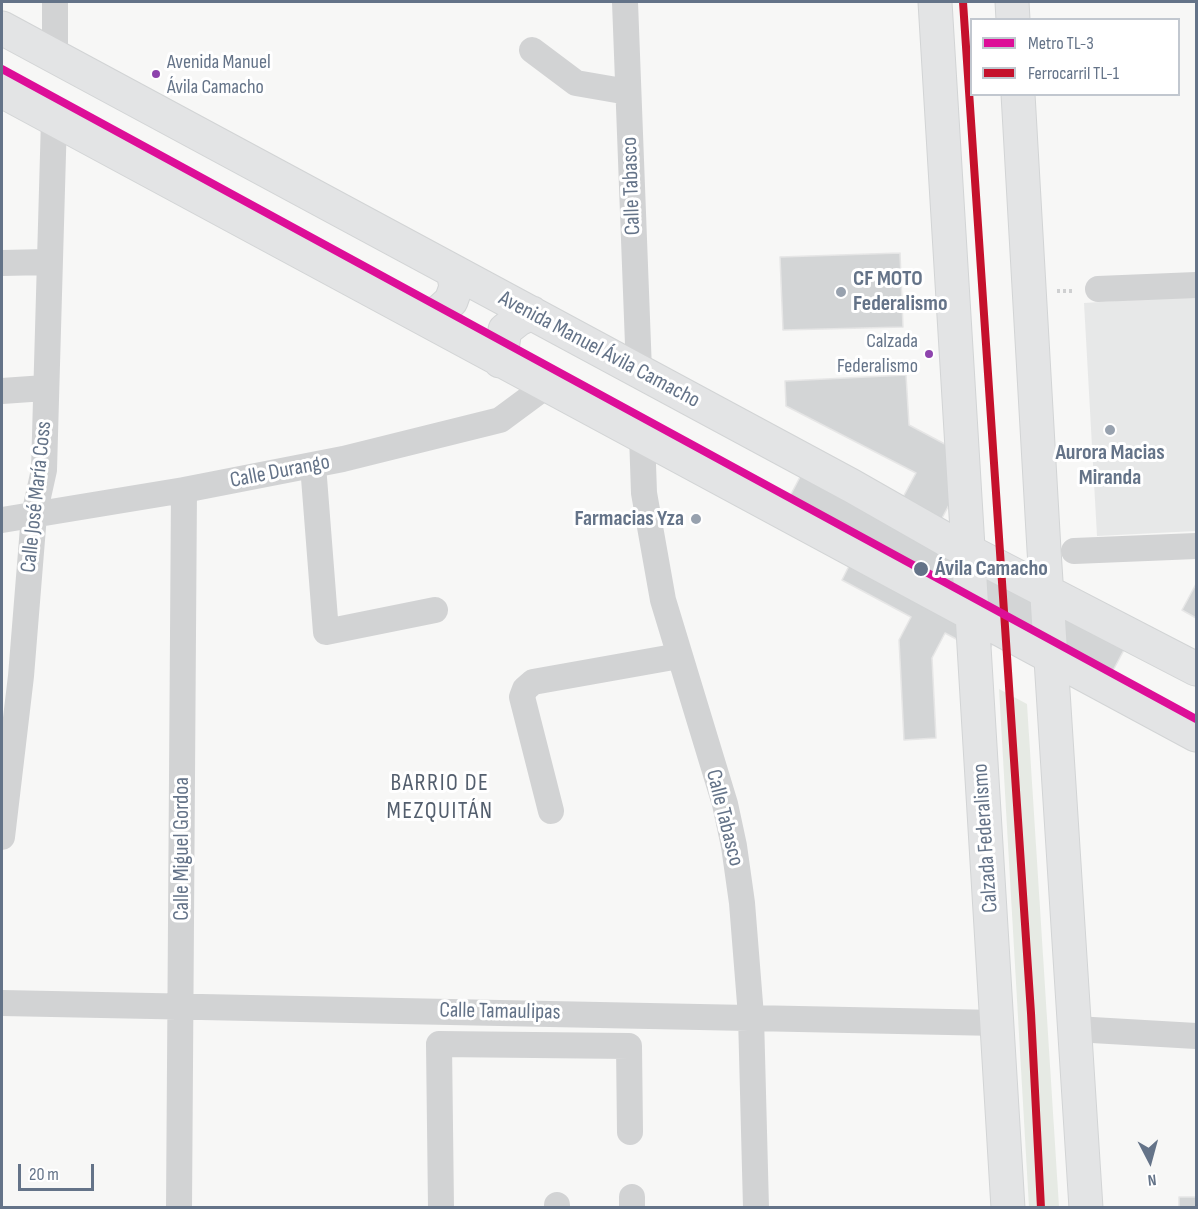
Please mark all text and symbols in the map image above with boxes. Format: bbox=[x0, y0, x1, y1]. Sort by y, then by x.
legend bbox=[970, 18, 1180, 96]
text: Metro TL-3 bbox=[1028, 33, 1094, 54]
place label: Avenida Manuel Ávila Camacho bbox=[167, 51, 271, 98]
text: Ferrocarril TL-1 bbox=[1028, 63, 1119, 84]
marker: Avenida Manuel Ávila Camacho bbox=[150, 68, 162, 80]
street label: Calle Tabasco bbox=[617, 136, 647, 236]
place label: CF MOTO Federalismo bbox=[853, 266, 947, 318]
marker: CF MOTO Federalismo bbox=[834, 285, 848, 299]
street label: Avenida Manuel Ávila Camacho bbox=[494, 286, 704, 414]
place label: Calzada Federalismo bbox=[837, 330, 918, 377]
marker: Calzada Federalismo bbox=[923, 348, 935, 360]
street label: Calle José María Coss bbox=[16, 420, 58, 574]
marker: Aurora Macias Miranda bbox=[1103, 423, 1117, 437]
place label: Aurora Macias Miranda bbox=[1055, 440, 1165, 492]
street label: Calle Durango bbox=[228, 449, 332, 495]
place label: Farmacias Yza bbox=[575, 506, 684, 532]
marker: Farmacias Yza bbox=[689, 512, 703, 526]
place label: Ávila Camacho bbox=[935, 556, 1048, 582]
marker: Ávila Camacho bbox=[912, 560, 930, 578]
street label: Calzada Federalismo bbox=[968, 763, 1004, 913]
street label: Calle Tabasco bbox=[699, 767, 749, 869]
district label: BARRIO DE MEZQUITÁN bbox=[386, 770, 494, 826]
street label: Calle Miguel Gordoa bbox=[169, 777, 195, 921]
street label: Calle Tamaulipas bbox=[439, 998, 561, 1026]
north arrow bbox=[1120, 1131, 1180, 1191]
scale bar bbox=[21, 1152, 98, 1190]
text: 20 m bbox=[29, 1164, 59, 1185]
text: N bbox=[1147, 1170, 1157, 1189]

